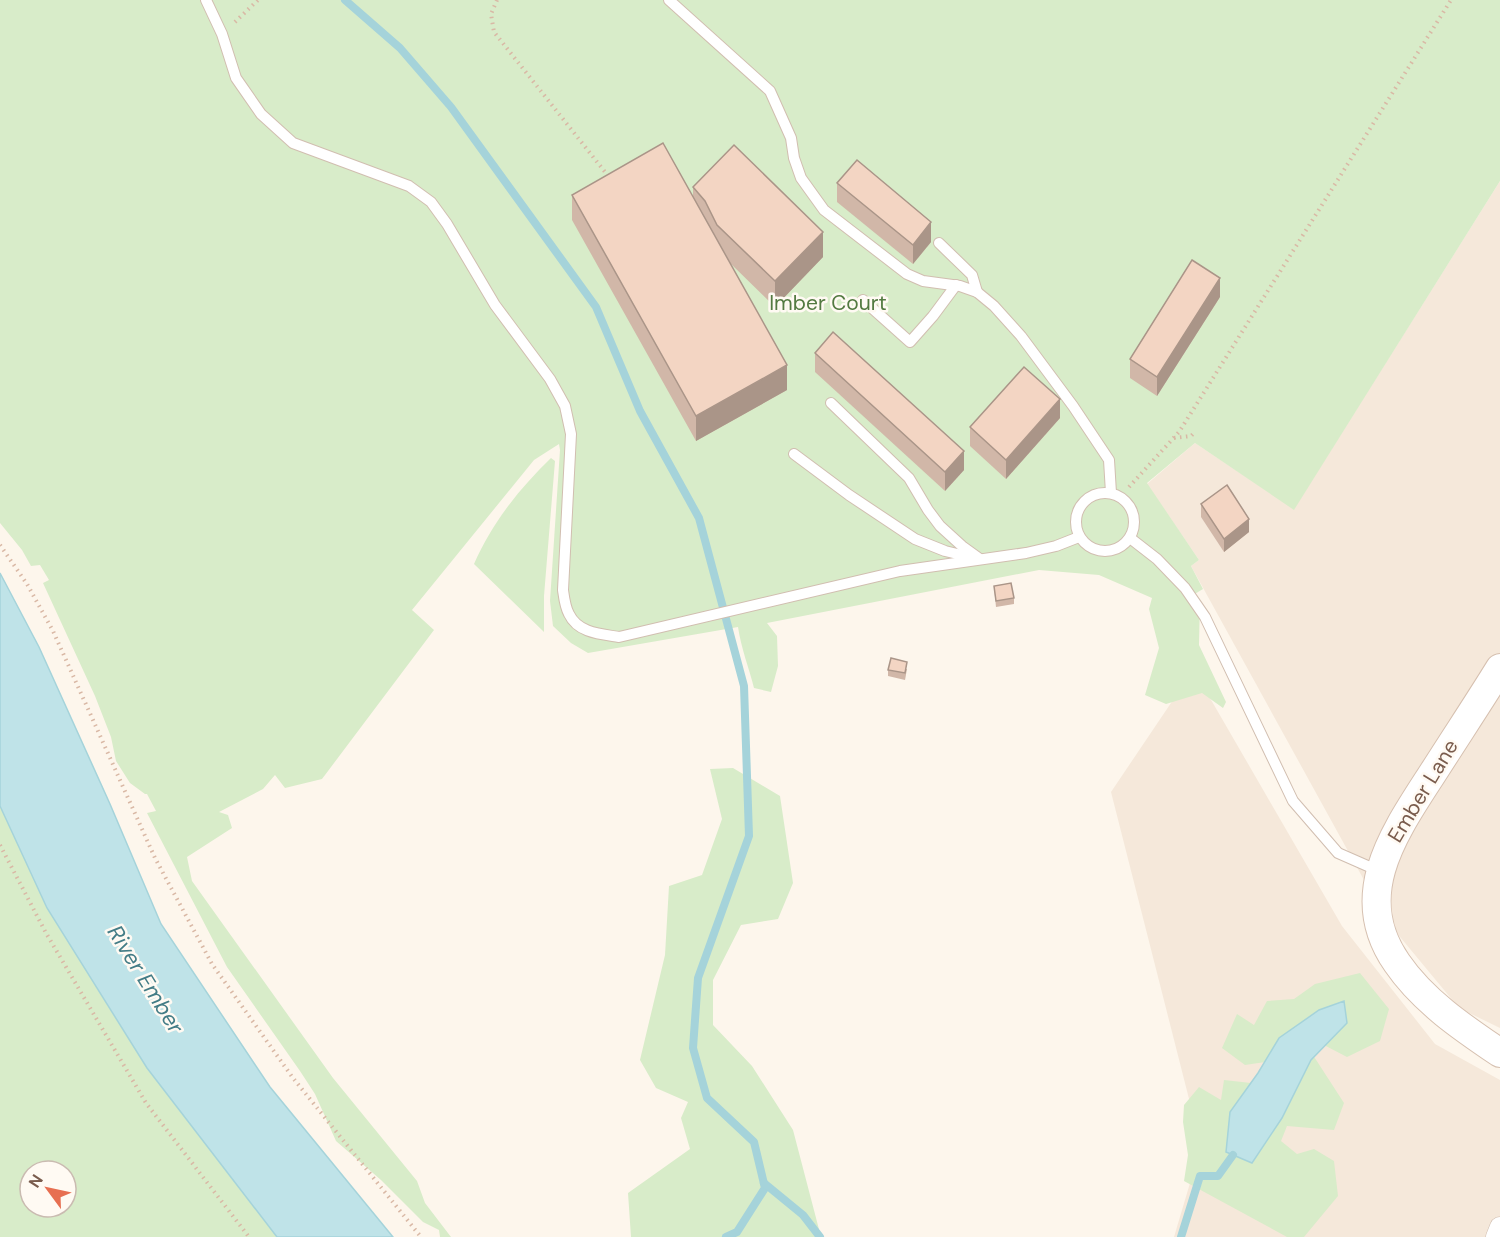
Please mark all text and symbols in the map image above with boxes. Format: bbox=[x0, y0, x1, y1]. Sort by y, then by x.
park label: Imber Court bbox=[769, 289, 887, 317]
street label: Ember Lane bbox=[1381, 734, 1465, 848]
water label: River Ember bbox=[101, 920, 191, 1040]
north arrow bbox=[18, 1159, 78, 1219]
text: N bbox=[24, 1170, 48, 1192]

